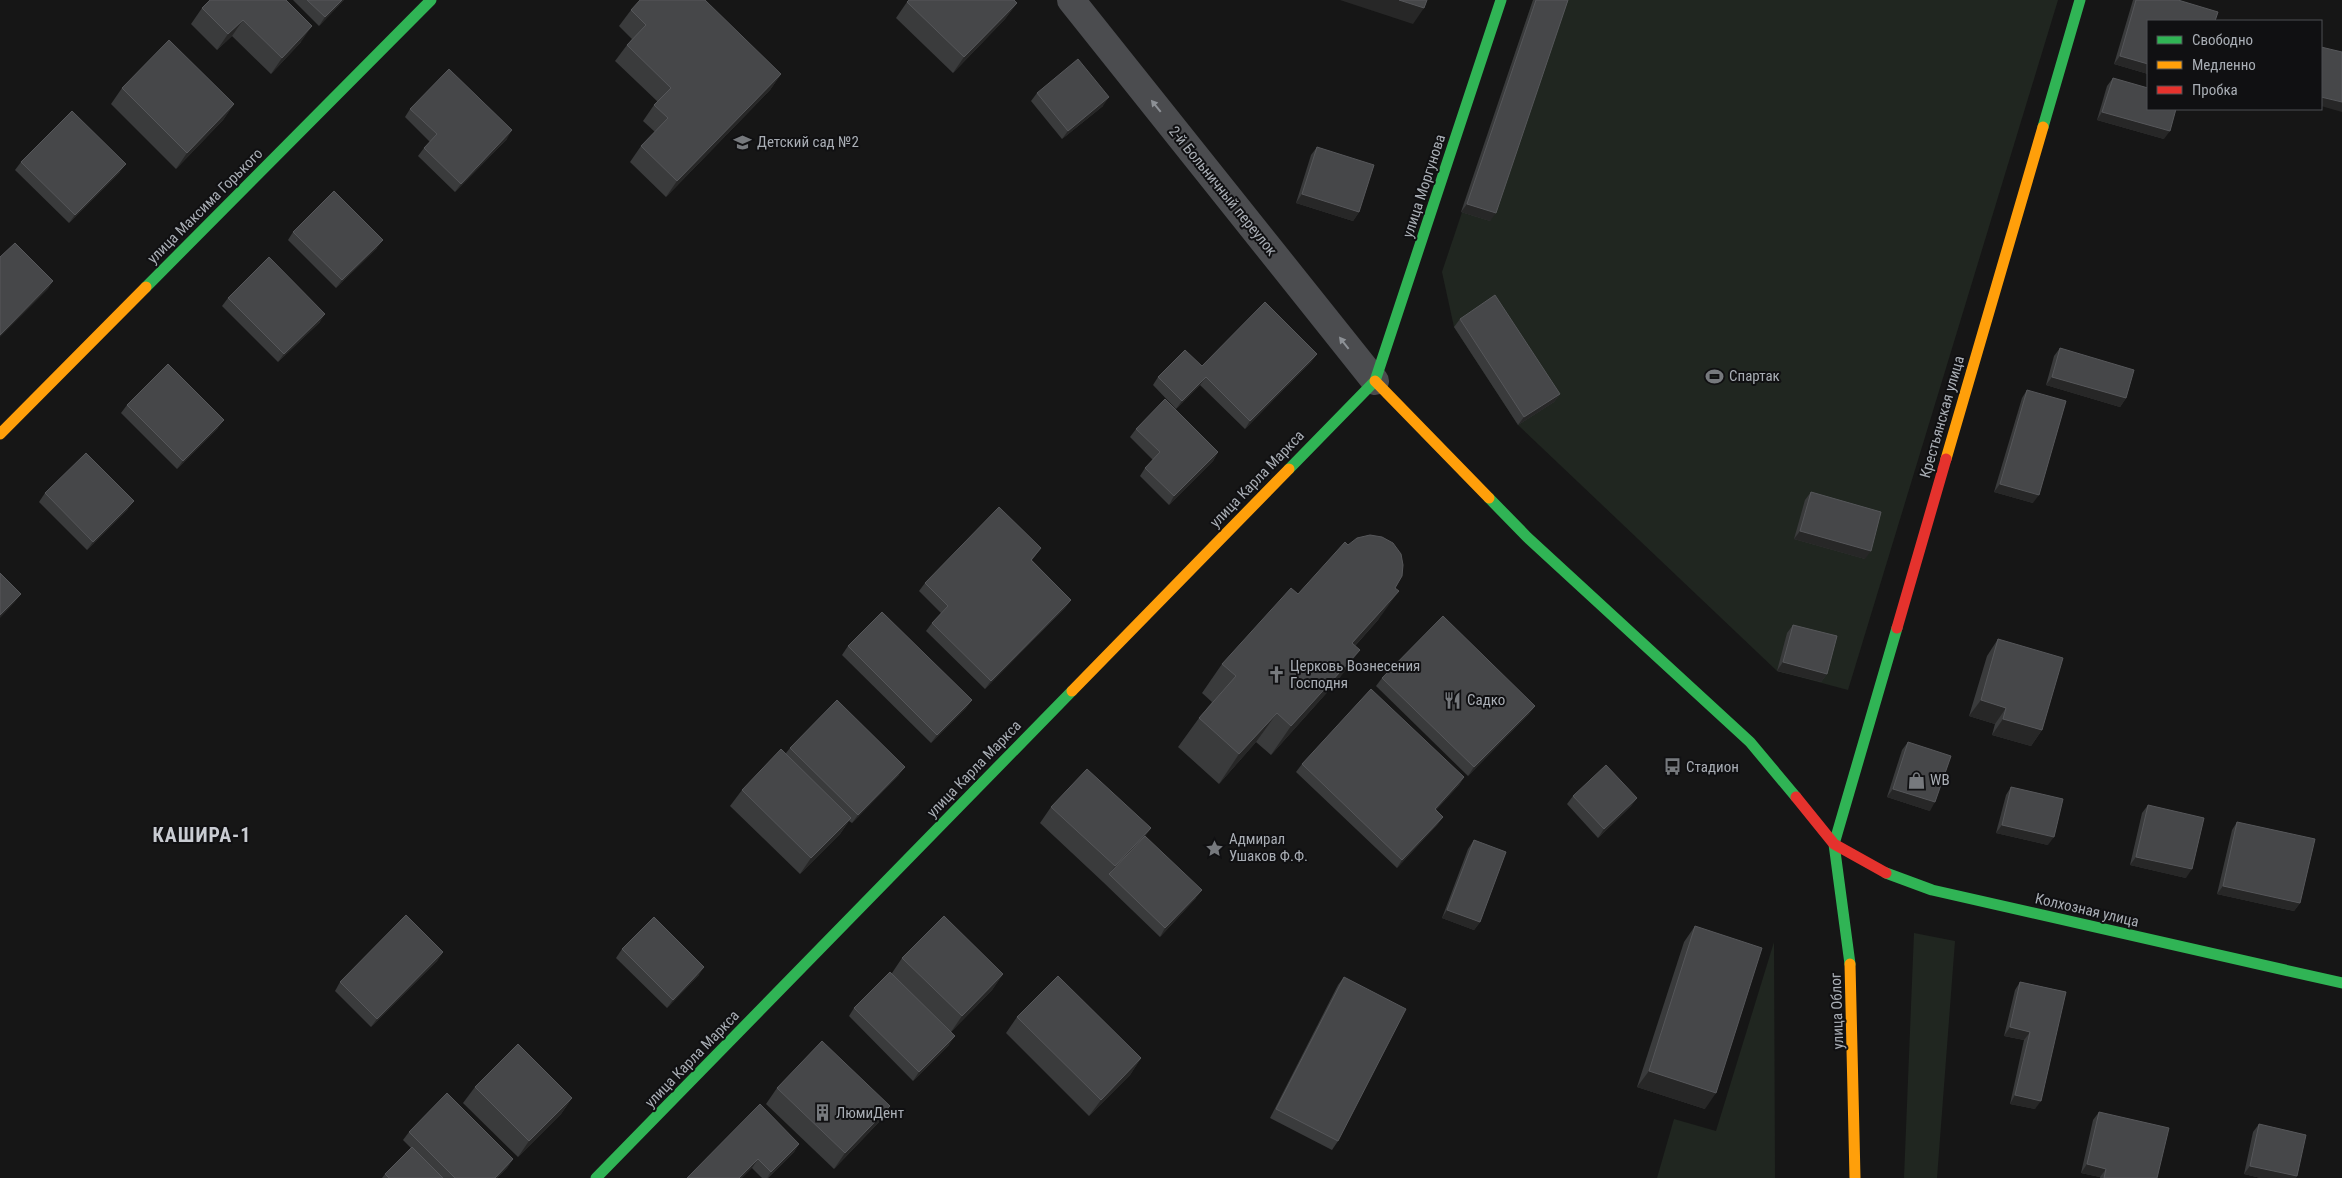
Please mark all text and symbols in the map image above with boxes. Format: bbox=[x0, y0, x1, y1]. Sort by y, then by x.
legend bbox=[2147, 20, 2322, 110]
text: Свободно bbox=[2192, 31, 2253, 49]
text: Медленно bbox=[2192, 56, 2256, 74]
text: Пробка bbox=[2192, 81, 2238, 99]
one-way arrow bbox=[1150, 100, 1161, 113]
street label: 2-й Больничный переулок bbox=[1165, 123, 1281, 259]
school or university icon: Детский сад №2 bbox=[733, 132, 753, 152]
street label: улица Моргунова bbox=[1399, 132, 1449, 240]
place label: Детский сад №2 bbox=[757, 133, 859, 151]
street label: улица Максима Горького bbox=[144, 145, 266, 267]
one-way arrow bbox=[1339, 337, 1350, 350]
street label: Крестьянская улица bbox=[1916, 354, 1968, 480]
sports icon: Спартак bbox=[1705, 366, 1725, 386]
place label: Спартак bbox=[1729, 367, 1780, 385]
street label: улица Карла Маркса bbox=[1206, 427, 1308, 531]
place label: Церковь Вознесения Господня bbox=[1290, 657, 1420, 692]
church icon: Церковь Вознесения Господня bbox=[1266, 665, 1286, 685]
restaurant icon: Садко bbox=[1443, 690, 1463, 710]
place label: Садко bbox=[1467, 691, 1505, 709]
street label: улица Карла Маркса bbox=[923, 717, 1025, 821]
bus stop icon: Стадион bbox=[1662, 757, 1682, 777]
place label: Стадион bbox=[1686, 758, 1739, 776]
shop icon: WB bbox=[1906, 770, 1926, 790]
place label: WB bbox=[1930, 771, 1950, 789]
district label: КАШИРА-1 bbox=[153, 823, 251, 847]
place label: Адмирал Ушаков Ф.Ф. bbox=[1229, 830, 1308, 865]
place icon: Адмирал Ушаков Ф.Ф. bbox=[1205, 838, 1225, 858]
street label: Колхозная улица bbox=[2033, 889, 2141, 931]
street label: улица Облог bbox=[1827, 972, 1847, 1050]
street label: улица Карла Маркса bbox=[641, 1007, 743, 1111]
building icon: ЛюмиДент bbox=[812, 1103, 832, 1123]
place label: ЛюмиДент bbox=[836, 1104, 904, 1122]

